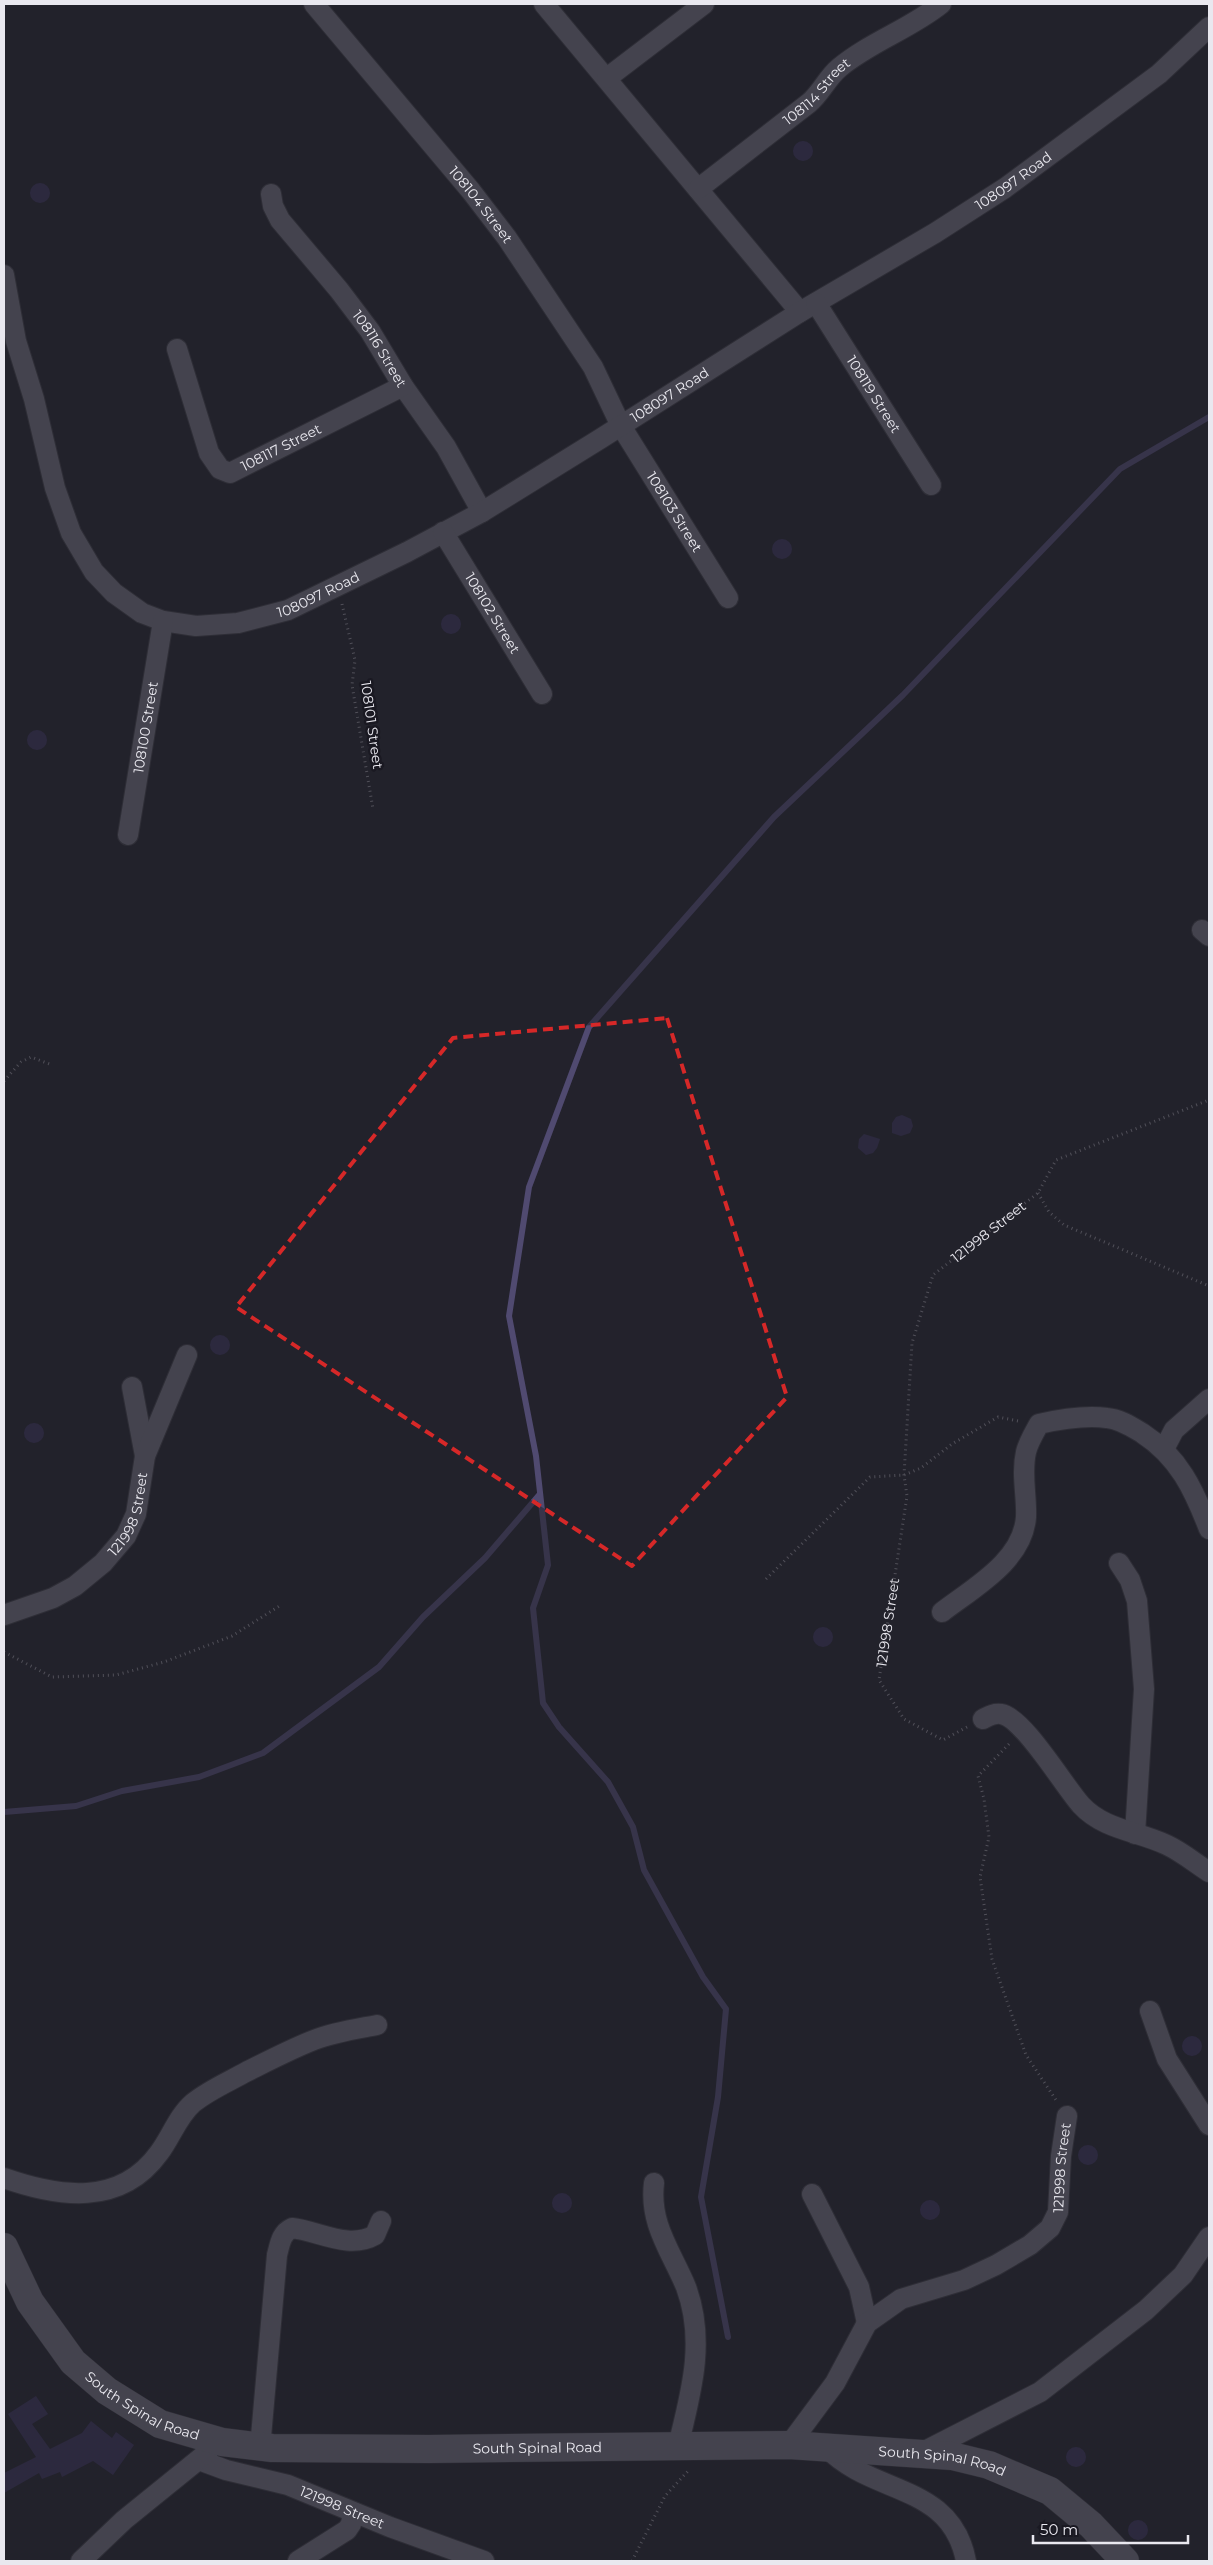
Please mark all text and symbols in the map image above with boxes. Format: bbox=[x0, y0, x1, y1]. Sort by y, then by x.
street label: 108114 Street bbox=[779, 53, 854, 129]
street label: 108097 Road bbox=[972, 148, 1055, 214]
street label: 108104 Street bbox=[445, 163, 517, 247]
street label: 108116 Street bbox=[348, 307, 411, 391]
street label: 108119 Street bbox=[843, 352, 905, 437]
street label: 108097 Road bbox=[627, 363, 712, 426]
street label: 108117 Street bbox=[238, 420, 324, 475]
street label: 108103 Street bbox=[643, 468, 706, 556]
street label: 108097 Road bbox=[275, 568, 362, 621]
street label: 108102 Street bbox=[461, 569, 524, 657]
street label: 108100 Street bbox=[129, 680, 162, 775]
street label: 108101 Street bbox=[357, 680, 387, 770]
street label: 121998 Street bbox=[947, 1197, 1030, 1267]
street label: 121998 Street bbox=[104, 1471, 151, 1560]
street label: 121998 Street bbox=[872, 1576, 903, 1668]
street label: 121998 Street bbox=[1049, 2121, 1075, 2213]
street label: South Spinal Road bbox=[81, 2367, 202, 2444]
street label: South Spinal Road bbox=[473, 2438, 602, 2458]
street label: South Spinal Road bbox=[878, 2442, 1009, 2480]
street label: 121998 Street bbox=[297, 2482, 387, 2533]
scale bar bbox=[1033, 2512, 1188, 2544]
text: 50 m bbox=[1040, 2520, 1078, 2539]

